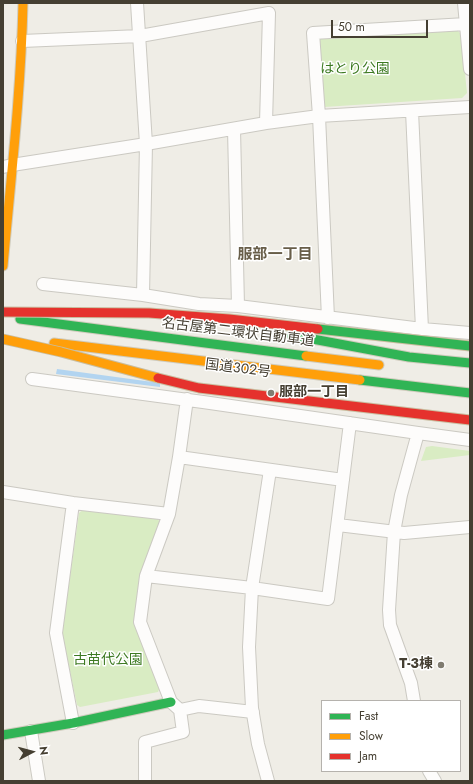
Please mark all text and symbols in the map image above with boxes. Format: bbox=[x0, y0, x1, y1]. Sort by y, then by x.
scale bar bbox=[333, 12, 430, 38]
text: 50 m bbox=[338, 18, 365, 36]
park label: はとり公園 bbox=[320, 62, 390, 78]
district label: 服部一丁目 bbox=[238, 246, 312, 264]
street label: 名古屋第二環状自動車道 bbox=[161, 315, 315, 351]
street label: 国道302号 bbox=[204, 357, 272, 381]
place label: 服部一丁目 bbox=[279, 385, 349, 401]
marker: 服部一丁目 bbox=[266, 388, 276, 398]
park label: 古苗代公園 bbox=[73, 653, 143, 669]
place label: T-3棟 bbox=[399, 657, 433, 673]
marker: T-3棟 bbox=[436, 660, 446, 670]
legend bbox=[321, 700, 461, 772]
text: Fast bbox=[359, 707, 378, 725]
text: Slow bbox=[359, 727, 383, 745]
north arrow bbox=[12, 732, 52, 772]
text: N bbox=[36, 746, 52, 756]
text: Jam bbox=[359, 747, 377, 765]

